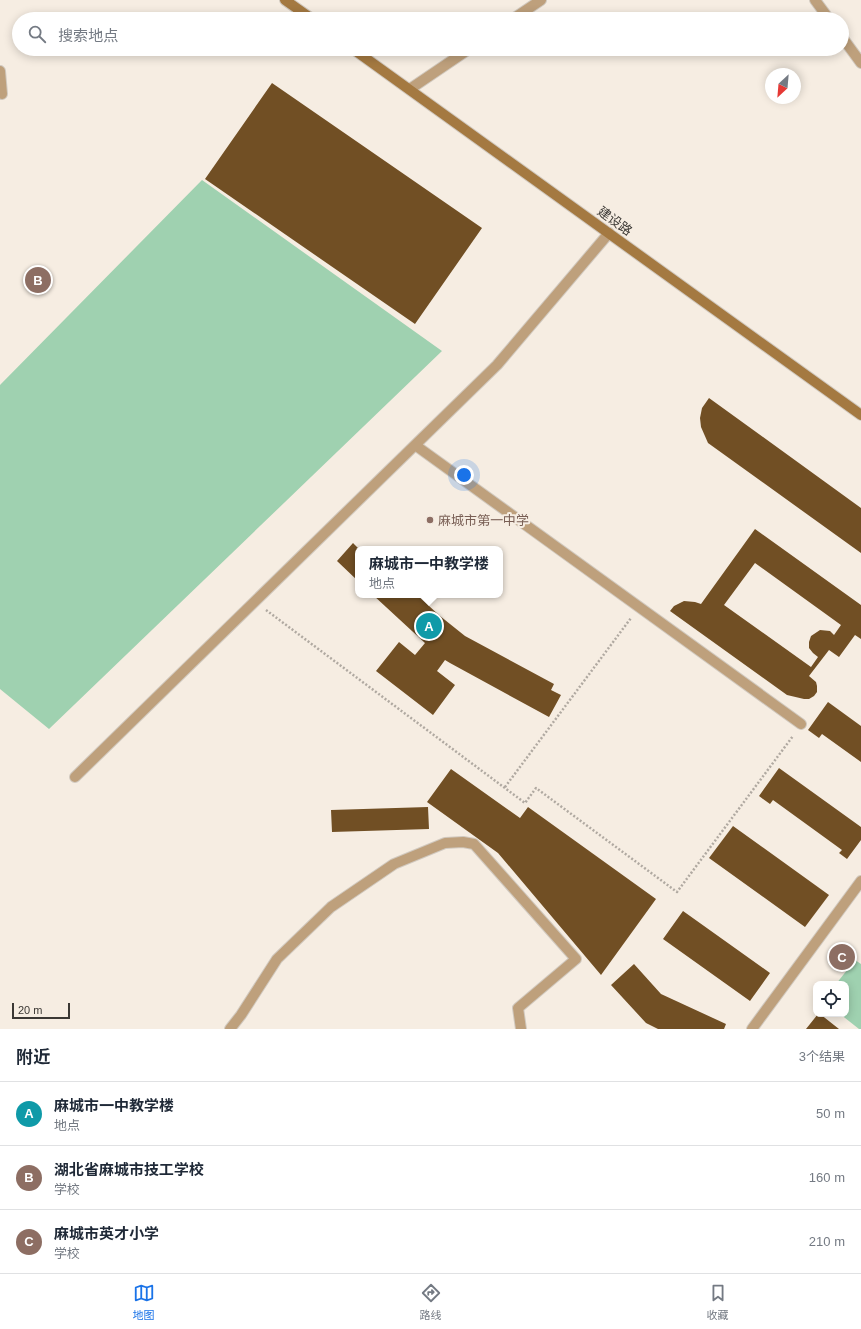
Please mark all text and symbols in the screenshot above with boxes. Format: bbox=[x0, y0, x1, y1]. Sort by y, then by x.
search box bbox=[12, 12, 849, 56]
icon: search bbox=[26, 23, 48, 45]
text: 搜索地点 bbox=[58, 27, 118, 44]
north arrow bbox=[765, 68, 801, 104]
street label: 建设路 bbox=[595, 203, 635, 239]
pin: B bbox=[25, 265, 51, 295]
your location bbox=[454, 465, 474, 485]
place label: 麻城市第一中学 bbox=[438, 513, 529, 528]
marker: 麻城市第一中学 bbox=[425, 515, 435, 525]
popup bbox=[355, 546, 503, 598]
text: 麻城市一中教学楼 bbox=[369, 555, 489, 572]
text: 地点 bbox=[369, 576, 395, 591]
pin: A bbox=[416, 611, 442, 641]
pin: C bbox=[829, 942, 855, 972]
map controls bbox=[813, 981, 849, 1017]
button: locate bbox=[813, 981, 849, 1017]
scale bar bbox=[12, 1001, 70, 1020]
text: 20 m bbox=[18, 1004, 42, 1016]
text: 附近 bbox=[16, 1048, 50, 1067]
text: 3个结果 bbox=[799, 1049, 845, 1064]
text: 麻城市一中教学楼 bbox=[54, 1097, 174, 1114]
text: A bbox=[24, 1106, 34, 1121]
text: 50 m bbox=[816, 1106, 845, 1121]
text: 地点 bbox=[54, 1118, 80, 1133]
text: 湖北省麻城市技工学校 bbox=[54, 1161, 204, 1178]
text: B bbox=[24, 1170, 34, 1185]
text: 160 m bbox=[809, 1170, 845, 1185]
text: 学校 bbox=[54, 1182, 80, 1197]
text: 麻城市英才小学 bbox=[54, 1225, 159, 1242]
text: C bbox=[24, 1234, 34, 1249]
text: 210 m bbox=[809, 1234, 845, 1249]
text: 学校 bbox=[54, 1246, 80, 1261]
tab: 地图 bbox=[133, 1282, 155, 1322]
tab: 路线 bbox=[420, 1282, 442, 1322]
tab: 收藏 bbox=[707, 1282, 729, 1322]

